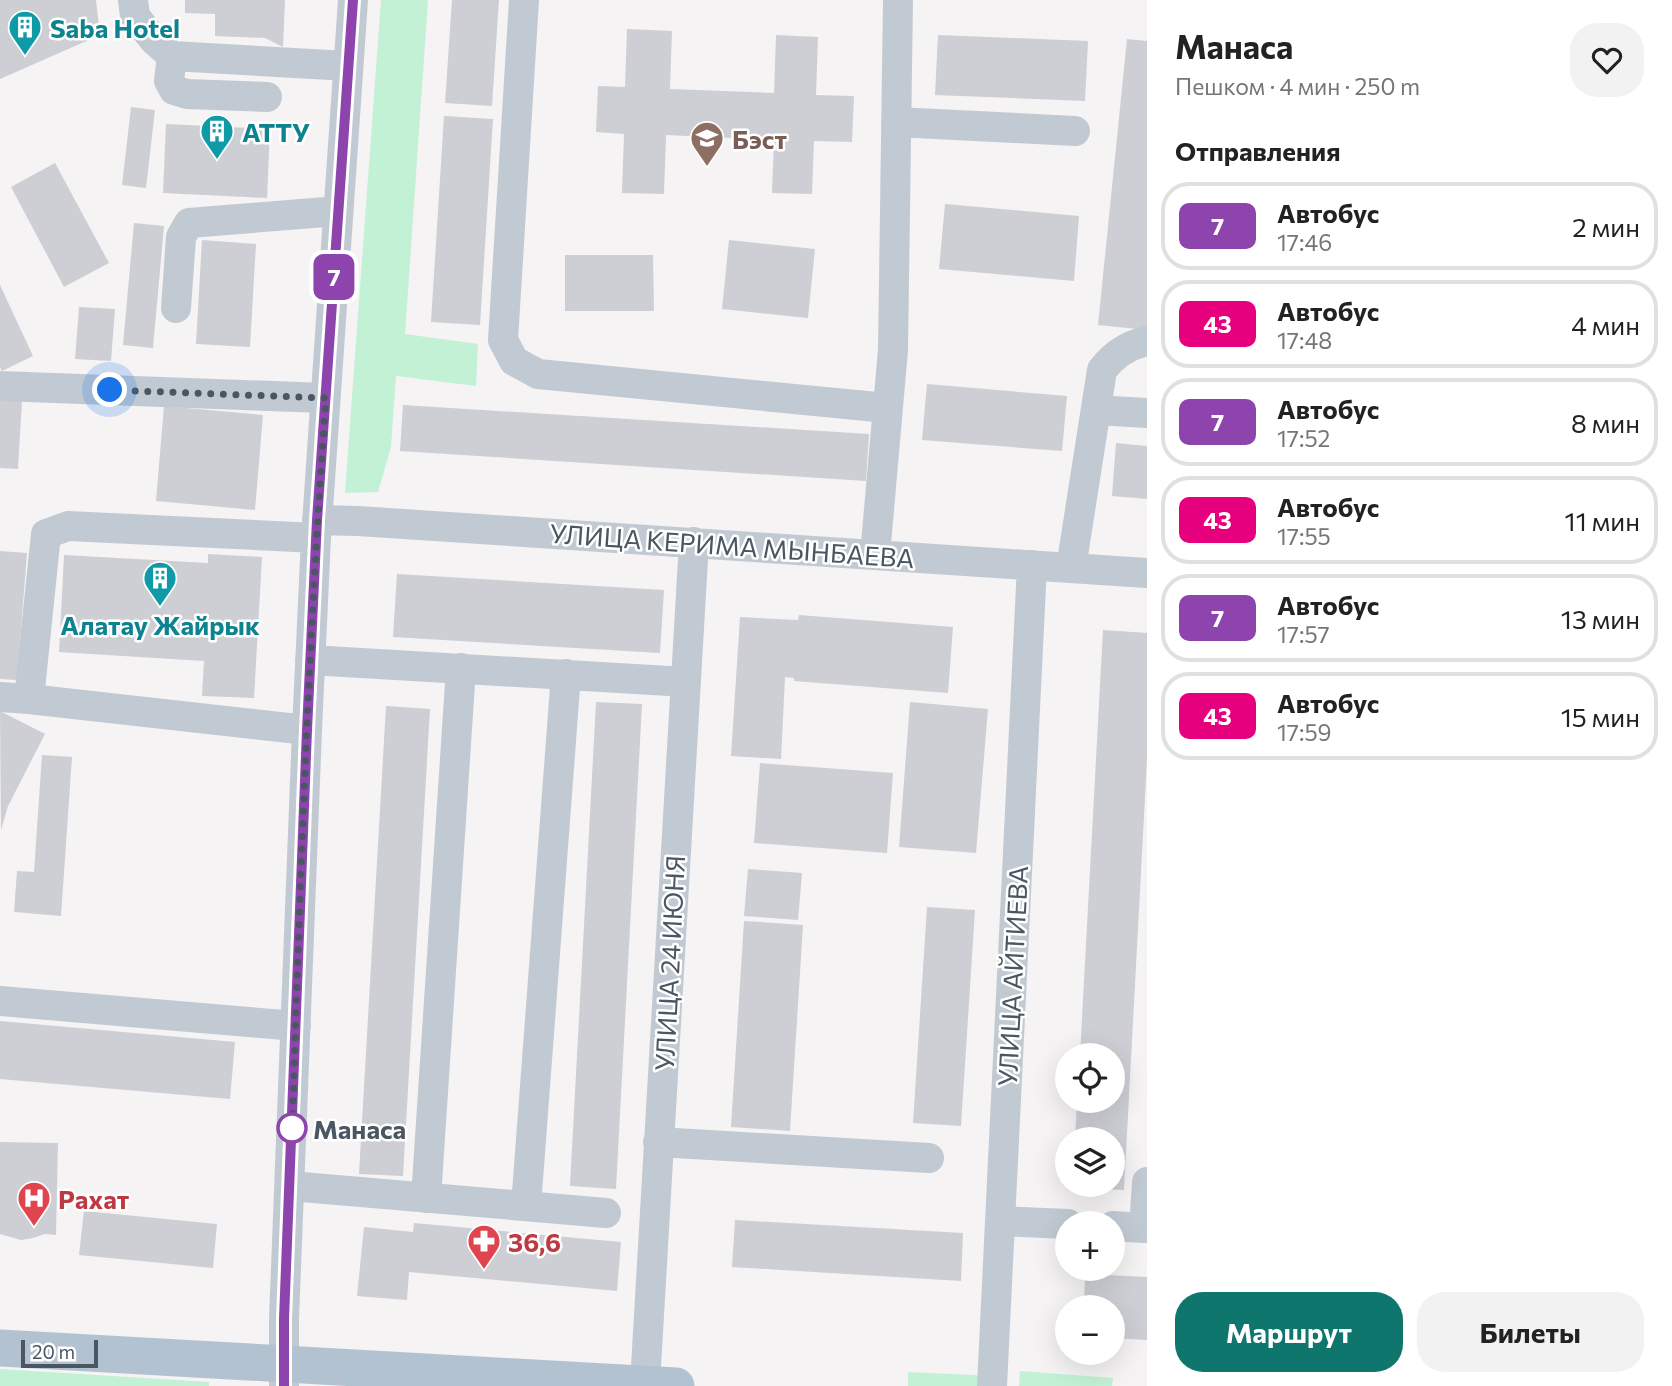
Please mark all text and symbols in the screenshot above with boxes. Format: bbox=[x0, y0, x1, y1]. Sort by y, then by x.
building icon: Saba Hotel bbox=[6, 8, 44, 57]
place label: Saba Hotel bbox=[50, 12, 180, 43]
button: heart bbox=[1570, 23, 1644, 97]
text: Манаса bbox=[1175, 25, 1293, 66]
text: Пешком · 4 мин · 250 m bbox=[1175, 72, 1420, 100]
building icon: АТТУ bbox=[198, 112, 236, 161]
place label: АТТУ bbox=[242, 116, 310, 147]
school or university icon: Бэст bbox=[688, 119, 726, 168]
place label: Бэст bbox=[732, 123, 787, 154]
text: Отправления bbox=[1175, 135, 1341, 166]
text: Автобус bbox=[1277, 197, 1379, 228]
text: 7 bbox=[1211, 211, 1224, 240]
text: 2 мин bbox=[1572, 211, 1640, 242]
text: 17:46 bbox=[1277, 228, 1332, 256]
line badge: 7 bbox=[311, 254, 357, 300]
text: 7 bbox=[327, 262, 341, 291]
text: Автобус bbox=[1277, 295, 1379, 326]
text: 43 bbox=[1203, 309, 1232, 338]
text: 4 мин bbox=[1571, 309, 1640, 340]
text: 17:48 bbox=[1277, 326, 1332, 354]
your location bbox=[92, 372, 127, 407]
text: Автобус bbox=[1277, 393, 1379, 424]
text: 7 bbox=[1211, 407, 1224, 436]
text: 8 мин bbox=[1571, 407, 1640, 438]
text: 17:52 bbox=[1277, 424, 1330, 452]
text: Автобус bbox=[1277, 491, 1379, 522]
text: 43 bbox=[1203, 505, 1232, 534]
text: 11 мин bbox=[1565, 505, 1640, 536]
street label: УЛИЦА КЕРИМА МЫНБАЕВА bbox=[549, 517, 915, 573]
text: 17:55 bbox=[1277, 522, 1331, 550]
building icon: Алатау Жайрык bbox=[141, 559, 179, 608]
text: Автобус bbox=[1277, 589, 1379, 620]
text: 7 bbox=[1211, 603, 1224, 632]
text: 13 мин bbox=[1561, 603, 1640, 634]
place label: Алатау Жайрык bbox=[60, 609, 260, 640]
text: 17:57 bbox=[1277, 620, 1330, 648]
text: Автобус bbox=[1277, 687, 1379, 718]
text: 43 bbox=[1203, 701, 1232, 730]
text: 15 мин bbox=[1561, 701, 1640, 732]
text: 17:59 bbox=[1277, 718, 1332, 746]
street label: УЛИЦА 24 ИЮНЯ bbox=[648, 854, 690, 1072]
street label: УЛИЦА АЙТИЕВА bbox=[991, 865, 1033, 1087]
map controls bbox=[1055, 1043, 1125, 1365]
button: locate bbox=[1055, 1043, 1125, 1113]
marker: Манаса bbox=[277, 1113, 307, 1143]
place label: Манаса bbox=[313, 1113, 406, 1144]
button: layers bbox=[1055, 1127, 1125, 1197]
hospital icon: Рахат bbox=[15, 1179, 53, 1228]
place label: Рахат bbox=[58, 1183, 130, 1214]
button: + bbox=[1055, 1211, 1125, 1281]
pharmacy icon: 36,6 bbox=[465, 1222, 503, 1271]
place label: 36,6 bbox=[508, 1226, 561, 1257]
button: Маршрут bbox=[1175, 1292, 1403, 1372]
button: Билеты bbox=[1417, 1292, 1644, 1372]
button: − bbox=[1055, 1295, 1125, 1365]
scale bar bbox=[21, 1337, 98, 1369]
text: 20 m bbox=[32, 1340, 75, 1363]

